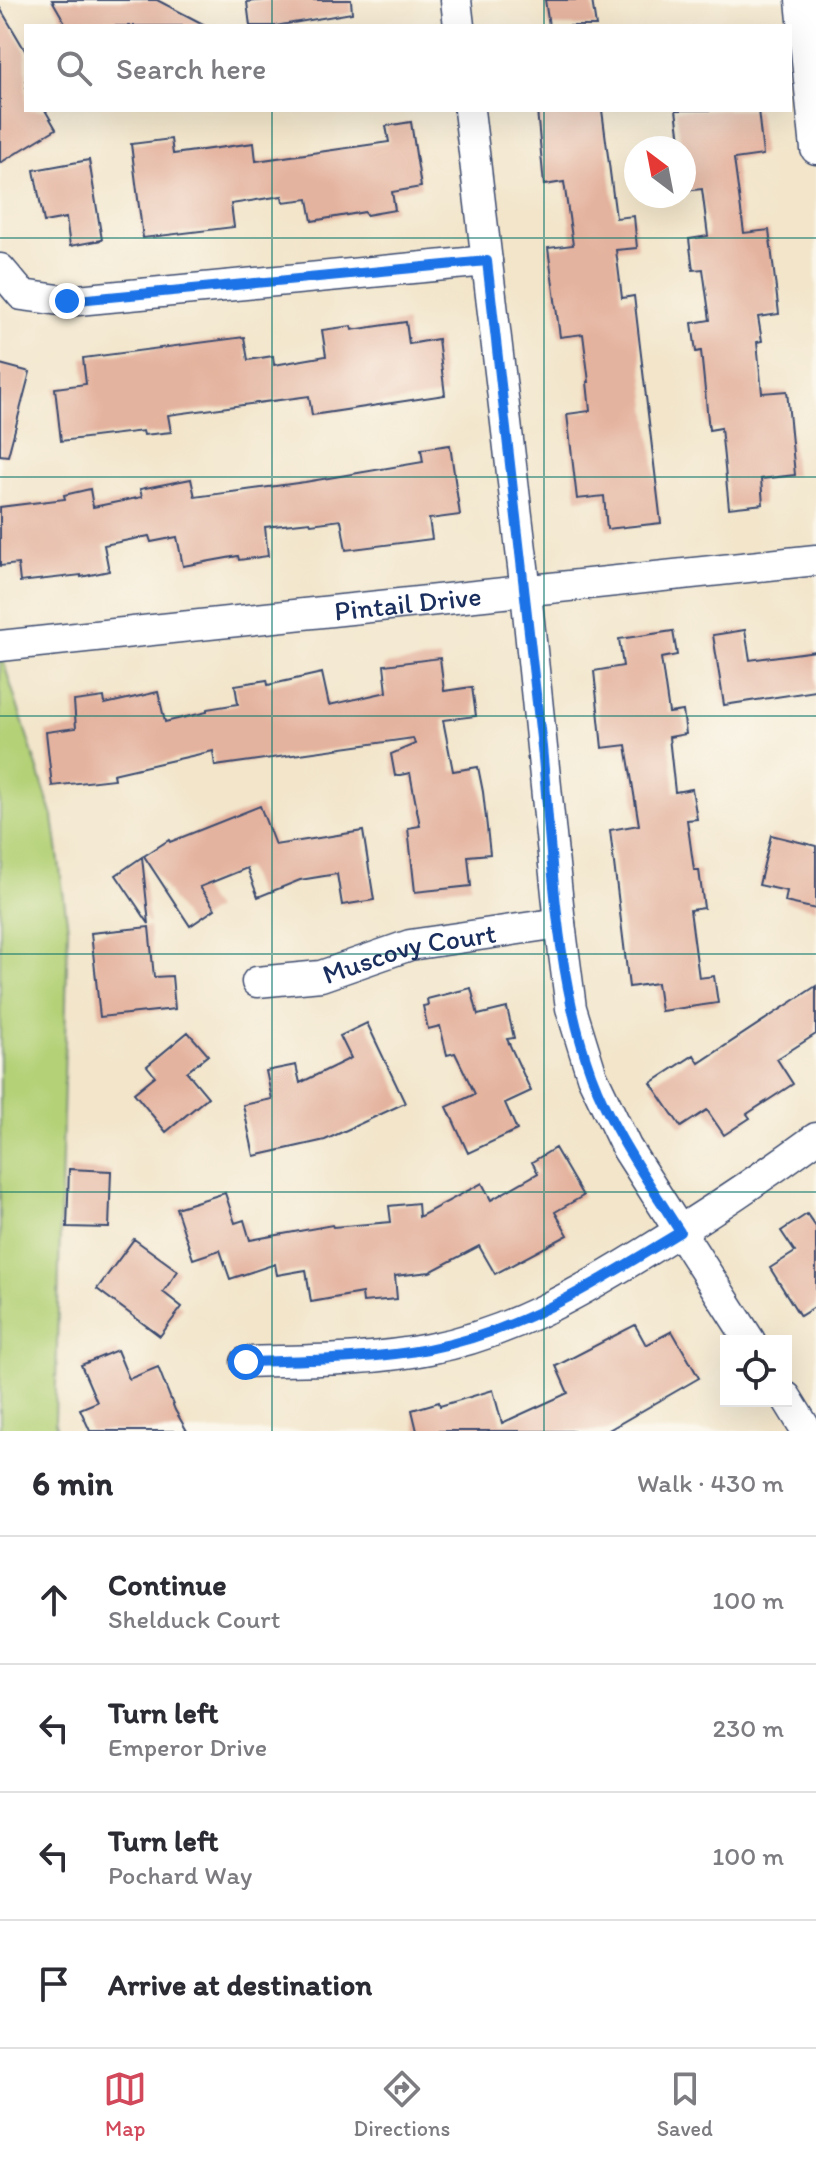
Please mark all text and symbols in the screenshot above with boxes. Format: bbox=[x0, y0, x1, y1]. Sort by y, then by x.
search box bbox=[24, 24, 792, 112]
icon: search bbox=[52, 46, 96, 90]
text: Search here bbox=[116, 50, 266, 87]
north arrow bbox=[624, 136, 696, 208]
route end bbox=[49, 283, 85, 319]
street label: Pintail Drive bbox=[332, 578, 483, 628]
street label: Muscovy Court bbox=[318, 916, 498, 991]
map controls bbox=[720, 1335, 792, 1407]
button: locate bbox=[720, 1335, 792, 1407]
route start bbox=[228, 1344, 264, 1380]
text: 6 min bbox=[32, 1463, 113, 1504]
text: Walk · 430 m bbox=[637, 1467, 784, 1499]
text: Continue bbox=[108, 1566, 227, 1603]
icon: ahead bbox=[32, 1578, 76, 1622]
text: 100 m bbox=[712, 1584, 784, 1616]
text: Shelduck Court bbox=[108, 1603, 280, 1635]
text: Turn left bbox=[108, 1694, 219, 1731]
icon: left bbox=[32, 1706, 76, 1750]
text: 230 m bbox=[712, 1712, 784, 1744]
text: Emperor Drive bbox=[108, 1731, 267, 1763]
text: Turn left bbox=[108, 1822, 219, 1859]
icon: left bbox=[32, 1834, 76, 1878]
text: 100 m bbox=[712, 1840, 784, 1872]
text: Pochard Way bbox=[108, 1859, 252, 1891]
icon: arrive bbox=[32, 1962, 76, 2006]
text: Arrive at destination bbox=[108, 1966, 372, 2003]
tab: Map bbox=[103, 2067, 147, 2142]
tab: Directions bbox=[354, 2067, 450, 2142]
tab: Saved bbox=[657, 2067, 713, 2142]

